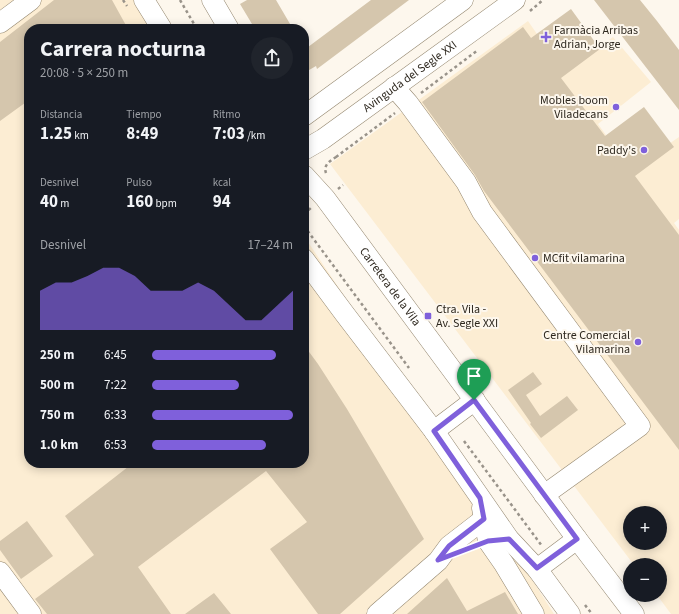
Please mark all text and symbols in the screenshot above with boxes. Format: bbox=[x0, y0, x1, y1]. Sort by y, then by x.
place label: Farmàcia Arribas Adrian, Jorge bbox=[554, 22, 638, 53]
marker: Farmàcia Arribas Adrian, Jorge bbox=[541, 32, 551, 42]
text: Carrera nocturna bbox=[40, 33, 206, 65]
button: share bbox=[251, 37, 293, 79]
street label: Avinguda del Segle XXI bbox=[359, 37, 461, 117]
text: 20:08 · 5 × 250 m bbox=[40, 64, 128, 82]
place label: Mobles boom Viladecans bbox=[540, 92, 608, 123]
marker: Mobles boom Viladecans bbox=[611, 102, 621, 112]
text: Distancia bbox=[40, 107, 82, 122]
text: Tiempo bbox=[126, 107, 162, 122]
text: Ritmo bbox=[213, 107, 240, 122]
text: 1.25 bbox=[40, 122, 72, 146]
text: 8:49 bbox=[126, 122, 158, 146]
text: 7:03 bbox=[213, 122, 245, 146]
text: km bbox=[72, 128, 89, 143]
text: /km bbox=[245, 128, 265, 143]
place label: Paddy's bbox=[597, 142, 636, 159]
marker: Paddy's bbox=[639, 145, 649, 155]
text: Desnivel bbox=[40, 175, 79, 190]
text: Pulso bbox=[126, 175, 152, 190]
text: kcal bbox=[213, 175, 231, 190]
text: 40 bbox=[40, 190, 58, 214]
text: 160 bbox=[126, 190, 153, 214]
text: 94 bbox=[213, 190, 231, 214]
text: m bbox=[58, 196, 69, 211]
text: bpm bbox=[153, 196, 177, 211]
text: Desnivel bbox=[40, 236, 86, 254]
text: 17–24 m bbox=[248, 236, 293, 254]
street label: Carretera de la Vila bbox=[355, 244, 425, 330]
place label: MCfit vilamarina bbox=[543, 250, 625, 267]
marker: MCfit vilamarina bbox=[530, 253, 540, 263]
place label: Ctra. Vila - Av. Segle XXI bbox=[436, 301, 498, 332]
marker: Ctra. Vila - Av. Segle XXI bbox=[423, 311, 433, 321]
place label: Centre Comercial Vilamarina bbox=[543, 327, 630, 358]
marker: Centre Comercial Vilamarina bbox=[633, 337, 643, 347]
text: 250 m bbox=[40, 346, 74, 364]
text: 6:45 bbox=[104, 346, 127, 364]
pin bbox=[457, 359, 491, 400]
icon: arrive bbox=[463, 365, 485, 387]
text: 500 m bbox=[40, 376, 74, 394]
text: 7:22 bbox=[104, 376, 127, 394]
text: 750 m bbox=[40, 406, 74, 424]
text: 6:33 bbox=[104, 406, 127, 424]
text: 1.0 km bbox=[40, 436, 79, 454]
text: 6:53 bbox=[104, 436, 127, 454]
map controls bbox=[623, 506, 667, 602]
button: + bbox=[623, 506, 667, 550]
button: − bbox=[623, 558, 667, 602]

